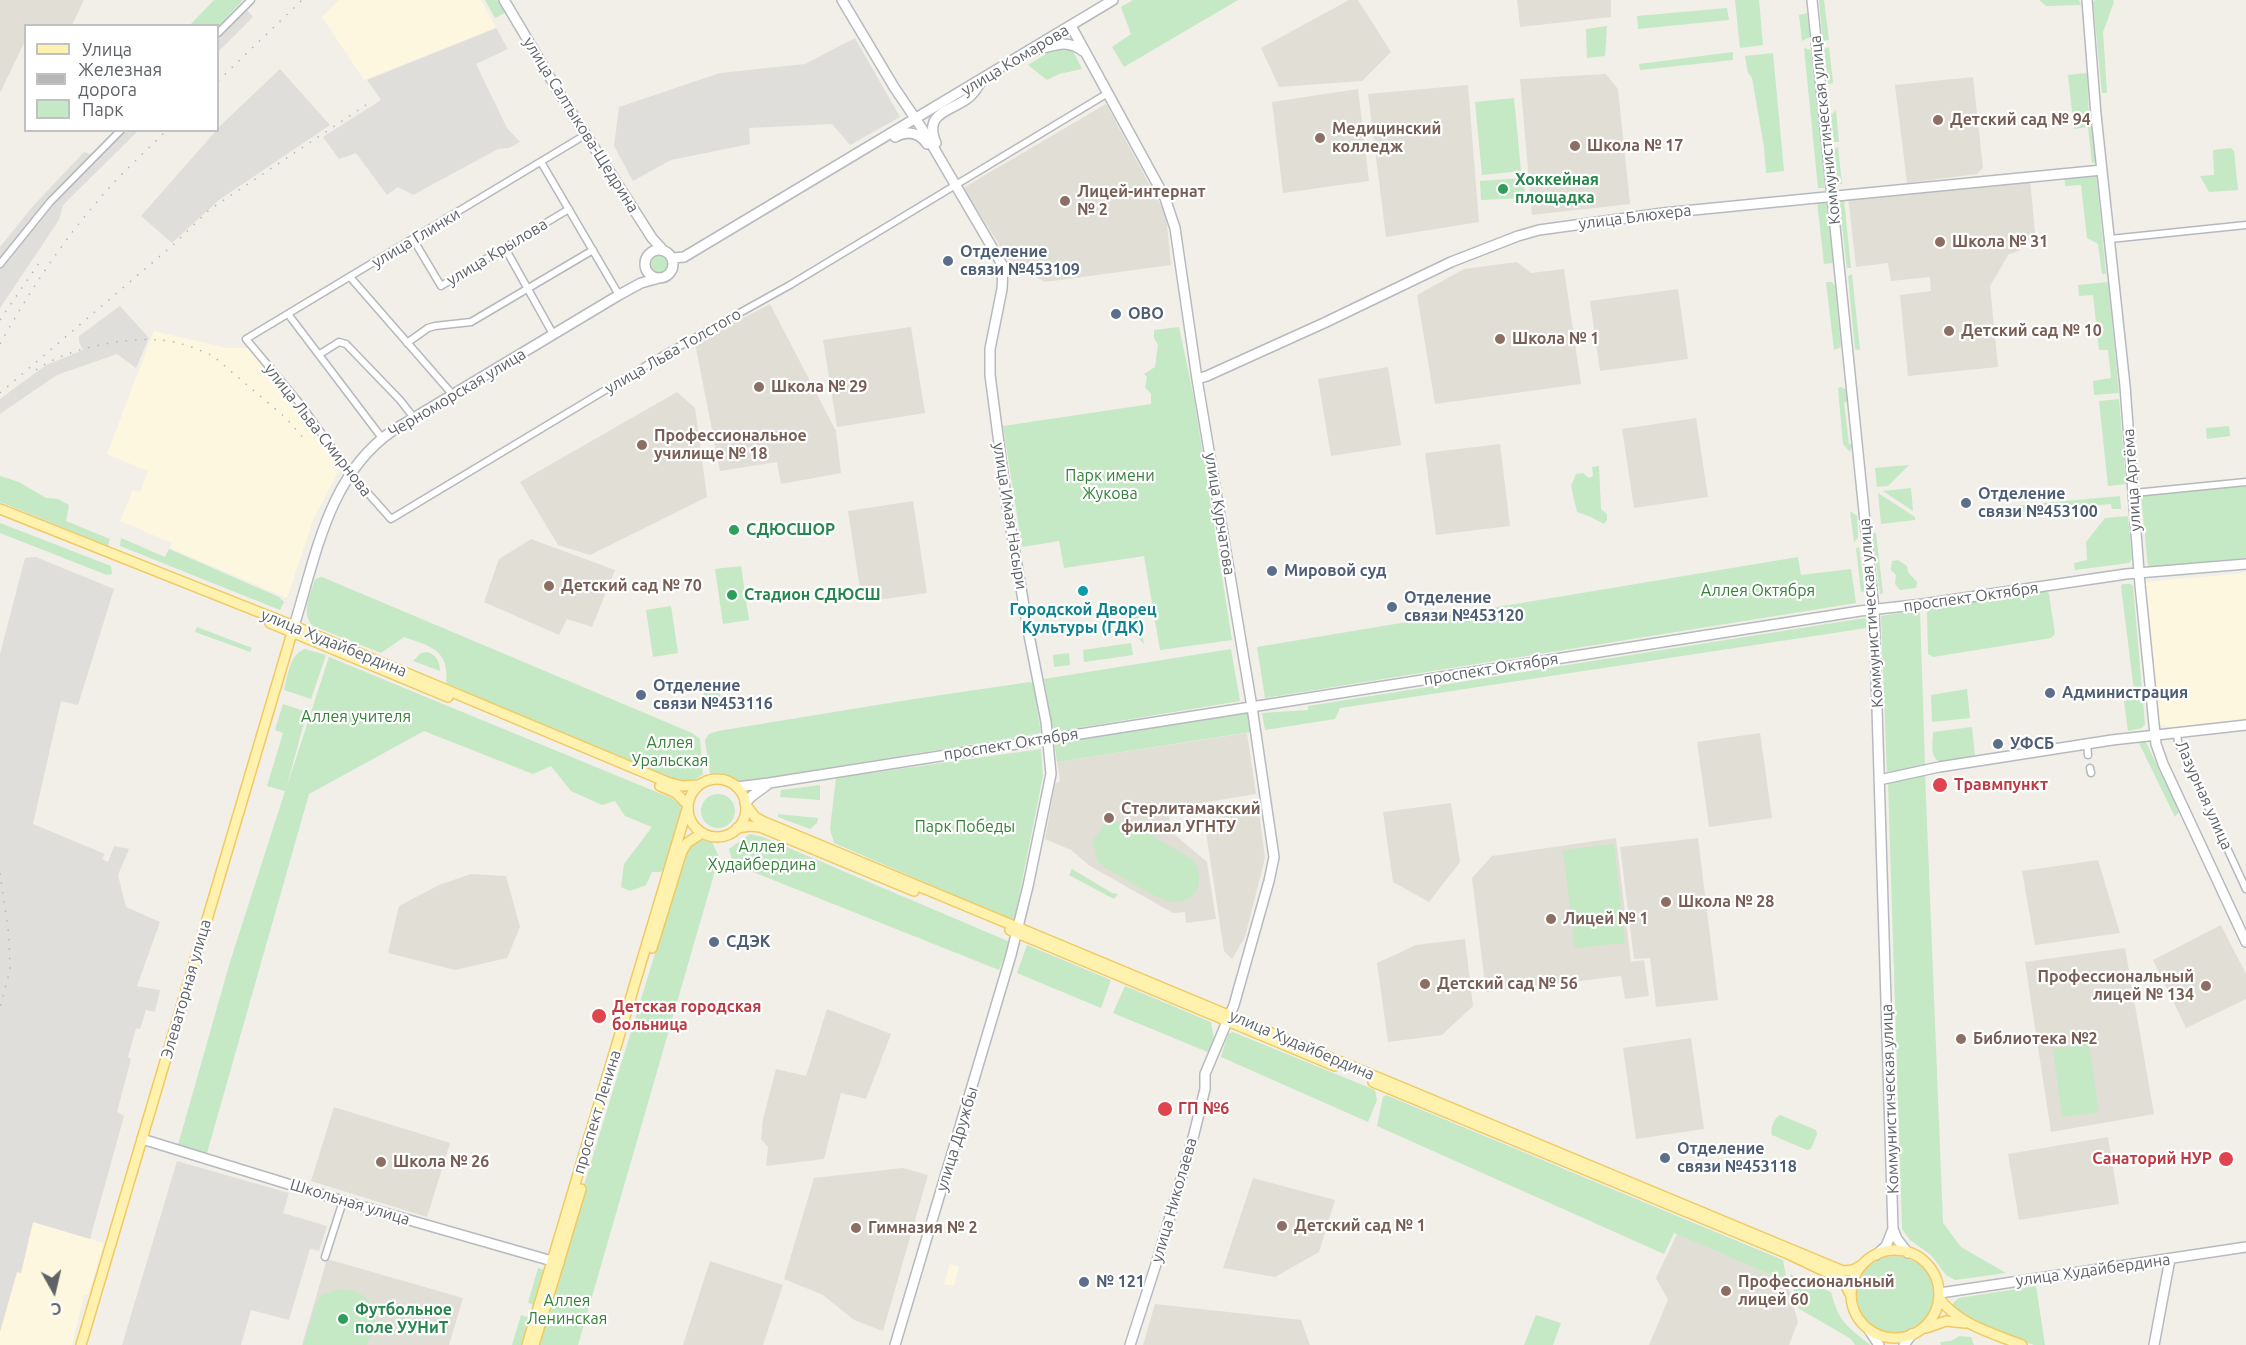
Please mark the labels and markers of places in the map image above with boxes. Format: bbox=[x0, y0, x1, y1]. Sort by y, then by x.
place label: Детский сад № 94 bbox=[1950, 110, 2091, 130]
marker: Детский сад № 94 bbox=[1931, 113, 1945, 127]
place label: Медицинский колледж bbox=[1332, 119, 1441, 157]
marker: Медицинский колледж bbox=[1313, 131, 1327, 145]
place label: Школа № 17 bbox=[1587, 136, 1683, 156]
marker: Школа № 17 bbox=[1568, 139, 1582, 153]
place label: Хоккейная площадка bbox=[1515, 170, 1599, 208]
place label: Лицей-интернат № 2 bbox=[1077, 182, 1206, 220]
marker: Хоккейная площадка bbox=[1496, 182, 1510, 196]
marker: Лицей-интернат № 2 bbox=[1058, 194, 1072, 208]
place label: Школа № 31 bbox=[1952, 232, 2048, 252]
marker: Школа № 31 bbox=[1933, 235, 1947, 249]
place label: Отделение связи №453109 bbox=[960, 242, 1080, 280]
marker: Отделение связи №453109 bbox=[941, 254, 955, 268]
place label: ОВО bbox=[1128, 304, 1164, 324]
marker: ОВО bbox=[1109, 307, 1123, 321]
place label: Детский сад № 10 bbox=[1961, 321, 2102, 341]
marker: Детский сад № 10 bbox=[1942, 324, 1956, 338]
place label: Школа № 1 bbox=[1512, 329, 1599, 349]
marker: Школа № 1 bbox=[1493, 332, 1507, 346]
place label: Школа № 29 bbox=[771, 377, 867, 397]
marker: Школа № 29 bbox=[752, 380, 766, 394]
place label: Профессиональное училище № 18 bbox=[654, 426, 807, 464]
marker: Профессиональное училище № 18 bbox=[635, 438, 649, 452]
place label: Отделение связи №453100 bbox=[1978, 484, 2098, 522]
marker: Отделение связи №453100 bbox=[1959, 496, 1973, 510]
place label: СДЮСШОР bbox=[746, 520, 835, 540]
marker: СДЮСШОР bbox=[727, 523, 741, 537]
place label: Мировой суд bbox=[1284, 561, 1386, 581]
marker: Мировой суд bbox=[1265, 564, 1279, 578]
place label: Детский сад № 70 bbox=[561, 576, 702, 596]
marker: Детский сад № 70 bbox=[542, 579, 556, 593]
marker: Городской Дворец Культуры (ГДК) bbox=[1076, 584, 1090, 598]
place label: Стадион СДЮСШ bbox=[744, 585, 881, 605]
marker: Стадион СДЮСШ bbox=[725, 588, 739, 602]
place label: Отделение связи №453120 bbox=[1404, 588, 1524, 626]
place label: Городской Дворец Культуры (ГДК) bbox=[1009, 600, 1157, 638]
marker: Отделение связи №453120 bbox=[1385, 600, 1399, 614]
place label: Отделение связи №453116 bbox=[653, 676, 773, 714]
place label: Администрация bbox=[2062, 683, 2188, 703]
marker: Администрация bbox=[2043, 686, 2057, 700]
marker: Отделение связи №453116 bbox=[634, 688, 648, 702]
place label: УФСБ bbox=[2010, 734, 2054, 754]
marker: УФСБ bbox=[1991, 737, 2005, 751]
place label: Травмпункт bbox=[1954, 775, 2048, 795]
marker: Травмпункт bbox=[1931, 776, 1949, 794]
place label: Стерлитамакский филиал УГНТУ bbox=[1121, 799, 1261, 837]
marker: Стерлитамакский филиал УГНТУ bbox=[1102, 811, 1116, 825]
place label: Школа № 28 bbox=[1678, 892, 1774, 912]
marker: Школа № 28 bbox=[1659, 895, 1673, 909]
place label: Лицей № 1 bbox=[1563, 909, 1648, 929]
marker: Лицей № 1 bbox=[1544, 912, 1558, 926]
place label: СДЭК bbox=[726, 932, 770, 952]
marker: СДЭК bbox=[707, 935, 721, 949]
place label: Профессиональный лицей № 134 bbox=[2037, 967, 2194, 1005]
place label: Детский сад № 56 bbox=[1437, 974, 1578, 994]
marker: Детский сад № 56 bbox=[1418, 977, 1432, 991]
marker: Профессиональный лицей № 134 bbox=[2199, 979, 2213, 993]
place label: Детская городская больница bbox=[612, 997, 761, 1035]
marker: Детская городская больница bbox=[590, 1007, 608, 1025]
place label: Библиотека №2 bbox=[1973, 1029, 2098, 1049]
marker: Библиотека №2 bbox=[1954, 1032, 1968, 1046]
place label: ГП №6 bbox=[1178, 1099, 1229, 1119]
marker: ГП №6 bbox=[1156, 1100, 1174, 1118]
place label: Отделение связи №453118 bbox=[1677, 1139, 1797, 1177]
place label: Санаторий НУР bbox=[2092, 1149, 2212, 1169]
marker: Санаторий НУР bbox=[2217, 1150, 2235, 1168]
marker: Отделение связи №453118 bbox=[1658, 1151, 1672, 1165]
place label: Школа № 26 bbox=[393, 1152, 489, 1172]
marker: Школа № 26 bbox=[374, 1155, 388, 1169]
place label: Детский сад № 1 bbox=[1294, 1216, 1426, 1236]
place label: Гимназия № 2 bbox=[868, 1218, 977, 1238]
marker: Детский сад № 1 bbox=[1275, 1219, 1289, 1233]
marker: Гимназия № 2 bbox=[849, 1221, 863, 1235]
place label: № 121 bbox=[1096, 1272, 1145, 1292]
place label: Профессиональный лицей 60 bbox=[1738, 1272, 1895, 1310]
marker: № 121 bbox=[1077, 1275, 1091, 1289]
marker: Профессиональный лицей 60 bbox=[1719, 1284, 1733, 1298]
place label: Футбольное поле УУНиТ bbox=[355, 1300, 452, 1338]
marker: Футбольное поле УУНиТ bbox=[336, 1312, 350, 1326]

